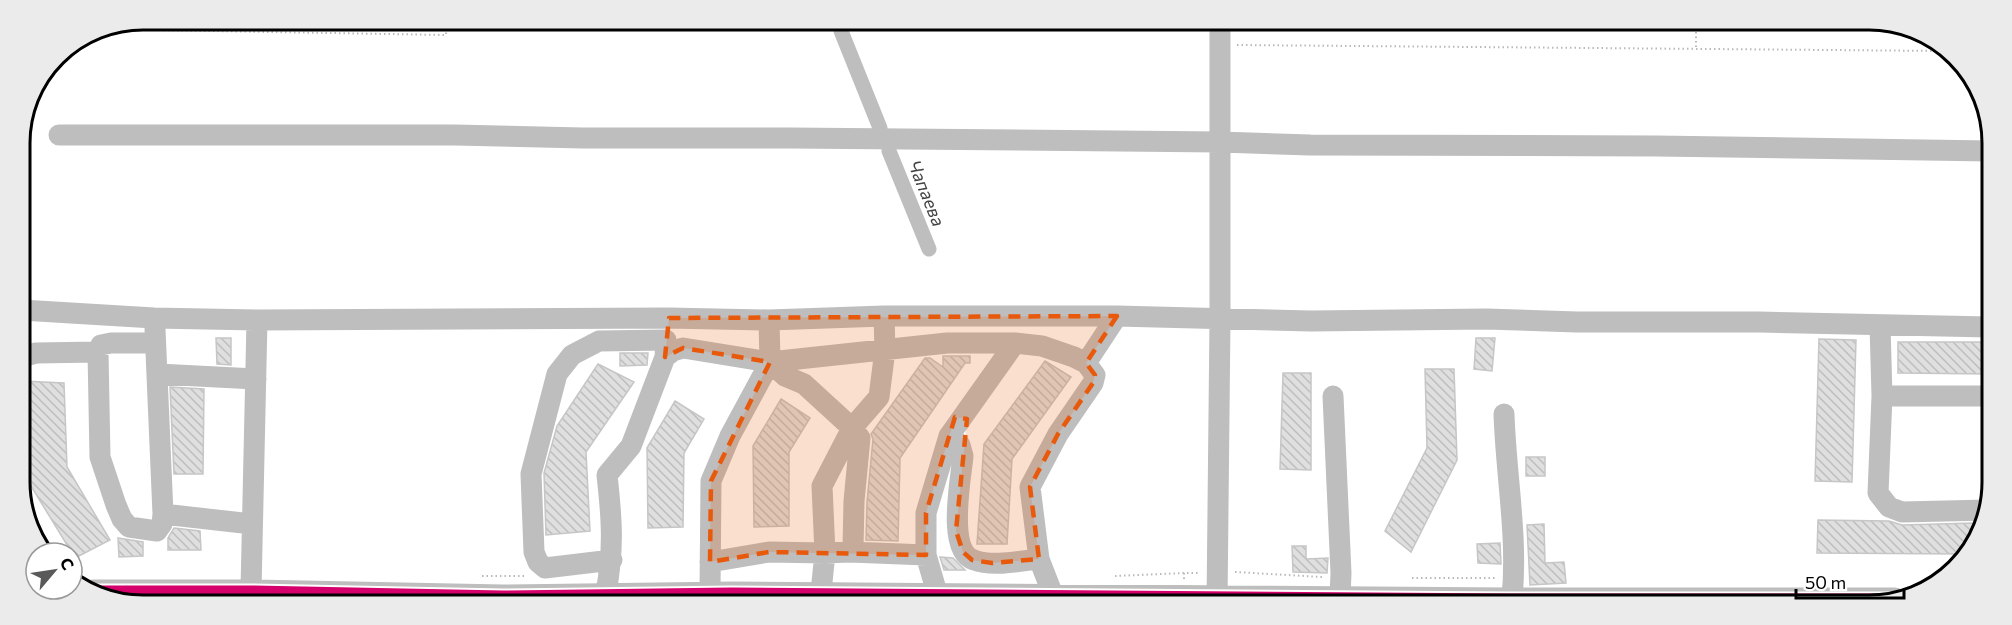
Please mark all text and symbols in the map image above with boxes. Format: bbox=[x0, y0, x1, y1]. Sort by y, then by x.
water label: Чапаева bbox=[904, 157, 950, 229]
north arrow bbox=[24, 541, 84, 601]
text: С bbox=[57, 554, 79, 573]
scale bar bbox=[1796, 562, 1904, 600]
text: 50 m bbox=[1805, 571, 1846, 593]

